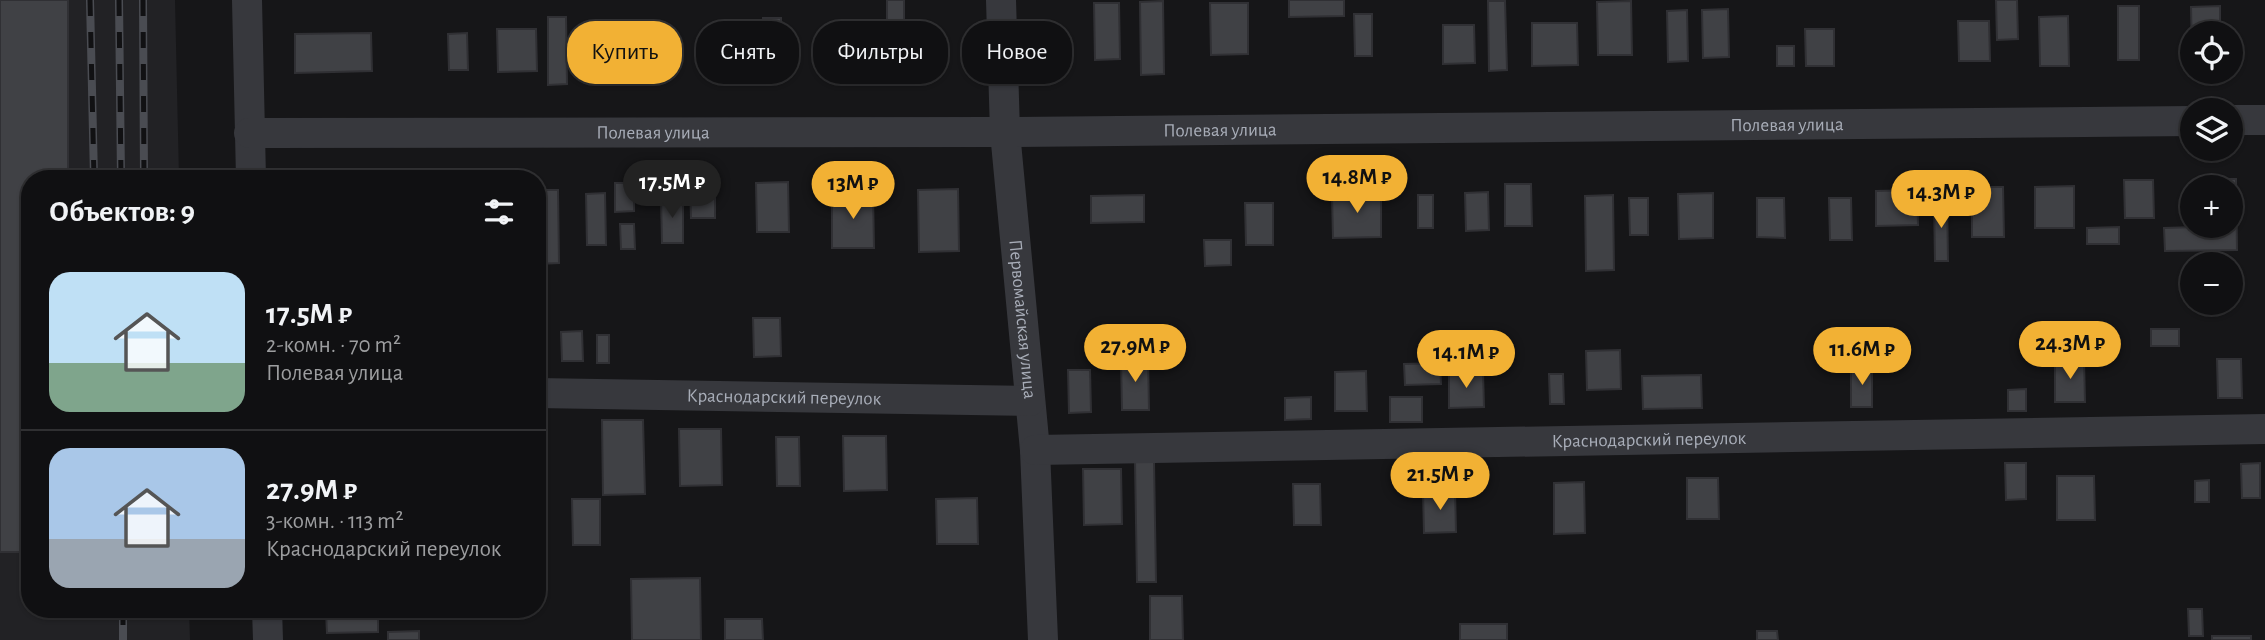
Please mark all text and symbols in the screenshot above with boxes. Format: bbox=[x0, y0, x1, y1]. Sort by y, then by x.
chip: Купить bbox=[567, 21, 682, 84]
chip: Снять bbox=[696, 21, 799, 84]
chip: Фильтры bbox=[813, 21, 948, 84]
chip: Новое bbox=[962, 21, 1072, 84]
map controls bbox=[2180, 21, 2243, 315]
button: locate bbox=[2180, 21, 2243, 84]
button: layers bbox=[2180, 98, 2243, 161]
street label: Полевая улица bbox=[1730, 115, 1844, 135]
street label: Полевая улица bbox=[1163, 120, 1277, 140]
street label: Полевая улица bbox=[596, 123, 710, 142]
pin: 14.8M ₽ bbox=[1292, 156, 1422, 215]
pin: 17.5M ₽ bbox=[607, 160, 737, 220]
pin: 13M ₽ bbox=[804, 162, 902, 221]
text: 14.8M ₽ bbox=[1322, 166, 1392, 189]
pin: 14.3M ₽ bbox=[1876, 170, 2006, 230]
text: 17.5M ₽ bbox=[639, 171, 705, 194]
text: 13M ₽ bbox=[828, 172, 878, 195]
button: + bbox=[2180, 175, 2243, 238]
text: 14.3M ₽ bbox=[1907, 181, 1975, 204]
icon: filters bbox=[480, 193, 518, 231]
text: Объектов: 9 bbox=[49, 197, 195, 227]
street label: Первомайская улица bbox=[1006, 238, 1040, 400]
button: − bbox=[2180, 252, 2243, 315]
text: 17.5M ₽ bbox=[266, 299, 352, 329]
icon: home bbox=[105, 300, 189, 384]
pin: 24.3M ₽ bbox=[2005, 322, 2135, 381]
pin: 27.9M ₽ bbox=[1070, 324, 1200, 384]
pin: 11.6M ₽ bbox=[1797, 328, 1927, 387]
pin: 14.1M ₽ bbox=[1401, 330, 1531, 390]
text: 24.3M ₽ bbox=[2035, 332, 2105, 355]
text: 2-комн. · 70 m² bbox=[266, 334, 401, 357]
text: 27.9M ₽ bbox=[1100, 335, 1170, 358]
text: 11.6M ₽ bbox=[1829, 338, 1895, 361]
text: 14.1M ₽ bbox=[1433, 341, 1499, 364]
text: Полевая улица bbox=[266, 362, 403, 385]
street label: Краснодарский переулок bbox=[687, 386, 882, 408]
street label: Краснодарский переулок bbox=[1552, 428, 1747, 451]
pin: 21.5M ₽ bbox=[1375, 452, 1505, 512]
text: 21.5M ₽ bbox=[1407, 463, 1473, 486]
text: 27.9M ₽ bbox=[266, 475, 357, 505]
icon: home bbox=[105, 476, 189, 560]
text: 3-комн. · 113 m² bbox=[266, 510, 404, 533]
text: Краснодарский переулок bbox=[266, 538, 501, 561]

